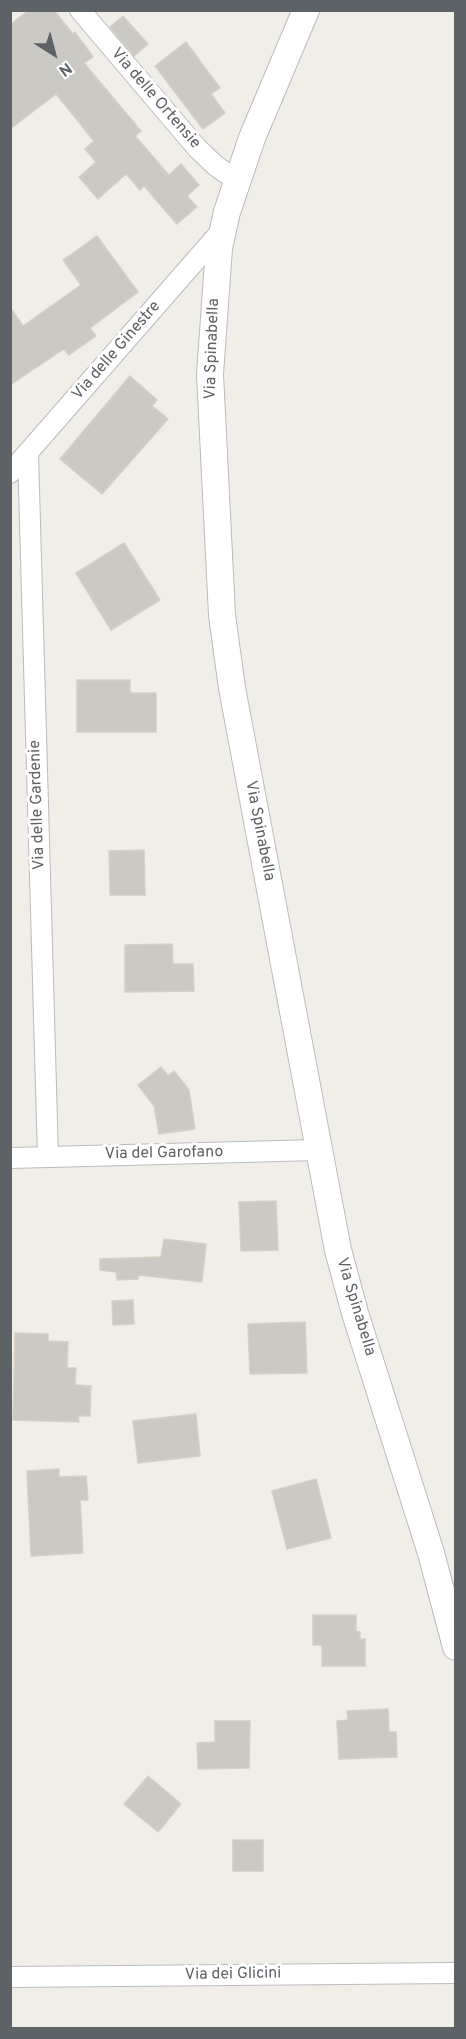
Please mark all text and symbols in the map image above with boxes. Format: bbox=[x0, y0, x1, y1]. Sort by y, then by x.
north arrow bbox=[24, 24, 84, 84]
street label: Via delle Ortensie bbox=[106, 45, 204, 153]
text: N bbox=[54, 57, 75, 80]
street label: Via delle Ginestre bbox=[69, 298, 165, 404]
street label: Via Spinabella bbox=[202, 298, 224, 400]
street label: Via delle Gardenie bbox=[26, 740, 50, 870]
street label: Via Spinabella bbox=[240, 779, 278, 883]
street label: Via del Garofano bbox=[105, 1143, 223, 1165]
street label: Via Spinabella bbox=[331, 1256, 379, 1358]
street label: Via dei Glicini bbox=[185, 1965, 281, 1985]

